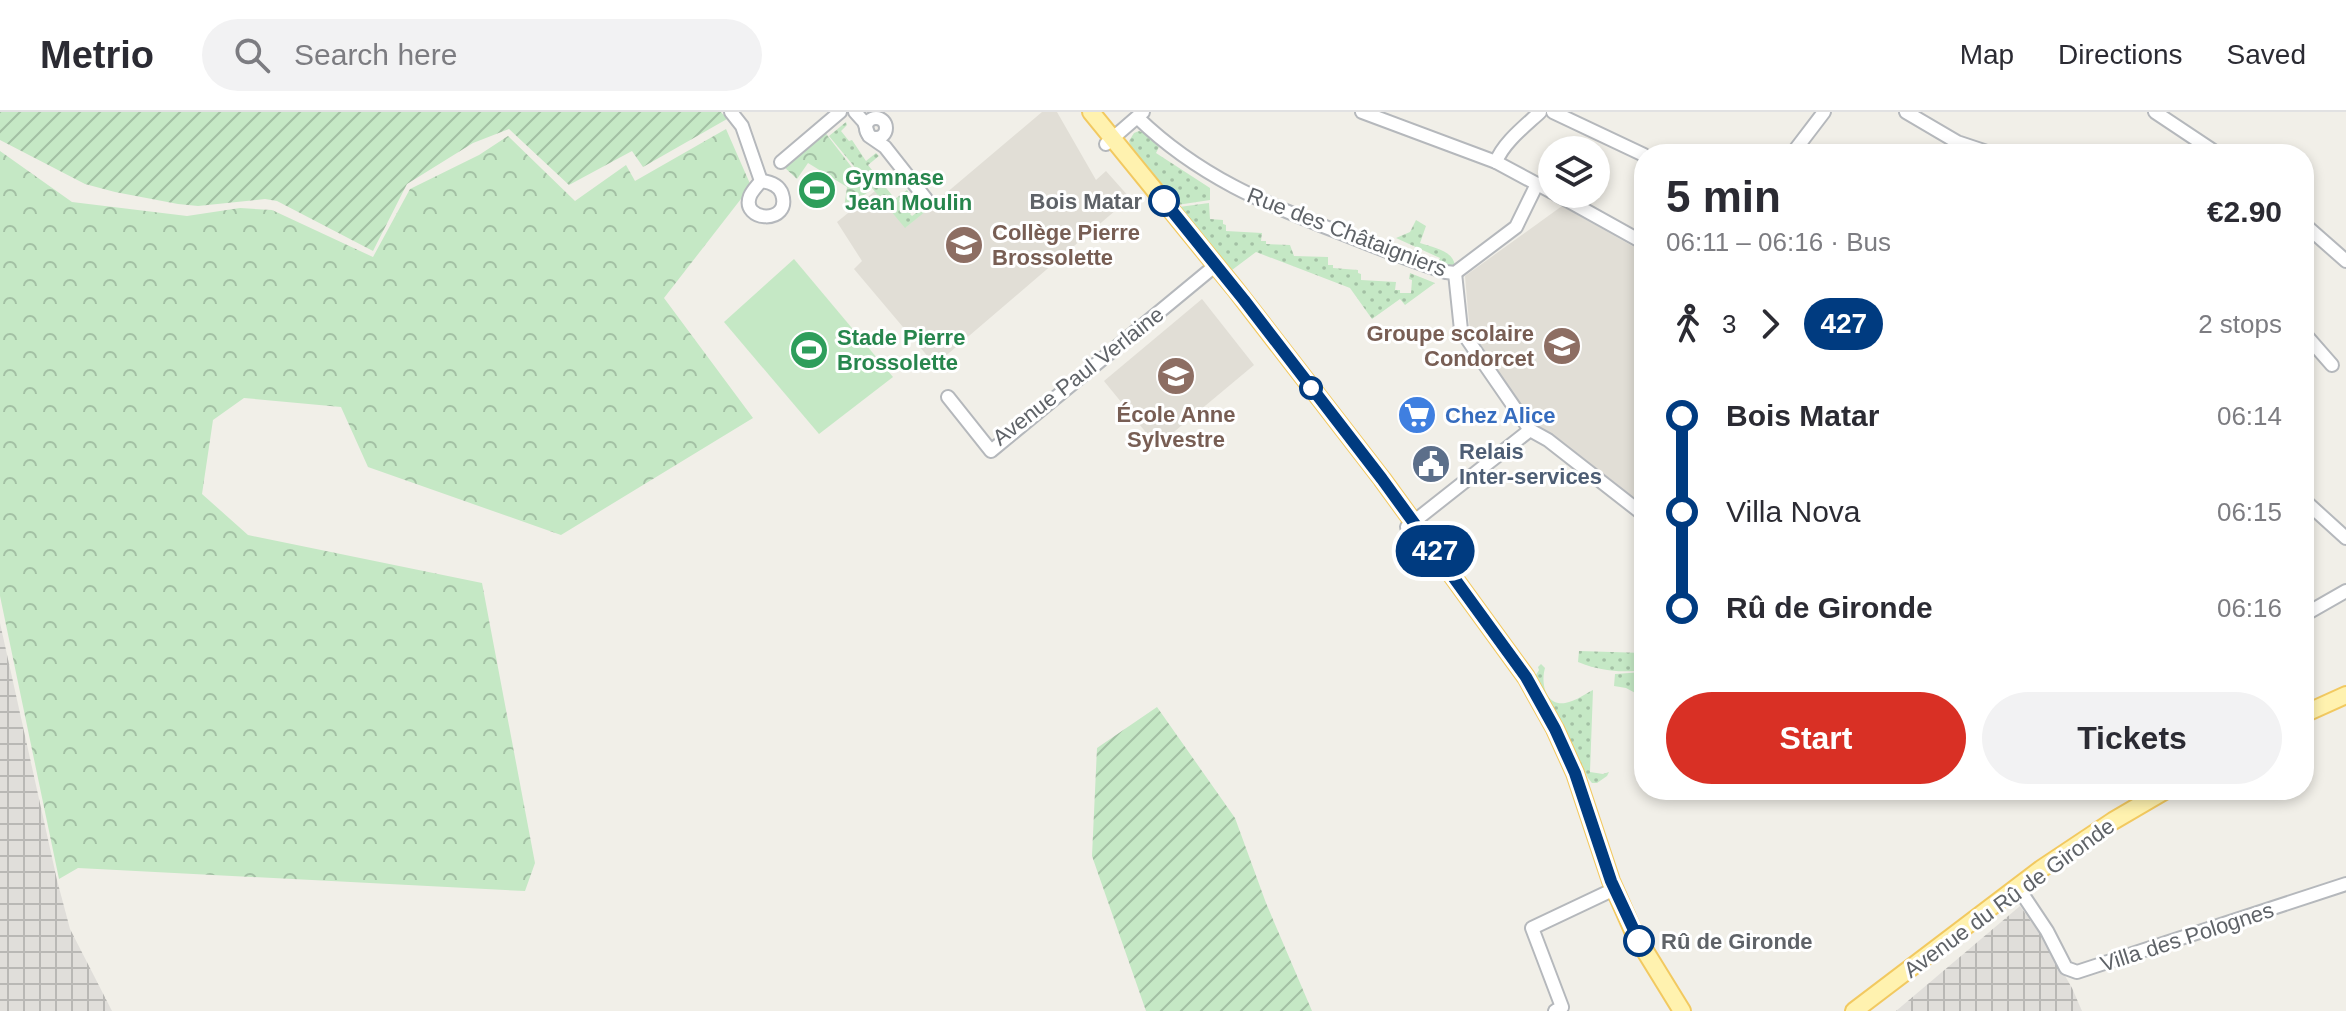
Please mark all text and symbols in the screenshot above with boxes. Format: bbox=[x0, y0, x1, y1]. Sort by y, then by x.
search box bbox=[202, 19, 762, 91]
icon: search bbox=[230, 33, 274, 77]
text: Metrio bbox=[40, 34, 154, 76]
text: Search here bbox=[294, 38, 457, 71]
text: Map bbox=[1960, 39, 2014, 70]
text: Directions bbox=[2058, 39, 2183, 70]
text: Saved bbox=[2227, 39, 2306, 70]
map controls bbox=[1538, 136, 1610, 208]
button: layers bbox=[1538, 136, 1610, 208]
place label: Gymnase Jean Moulin bbox=[845, 165, 972, 215]
sports icon: Gymnase Jean Moulin bbox=[796, 169, 838, 211]
text: 5 min bbox=[1666, 172, 1781, 221]
street label: Rue des Châtaigniers bbox=[1244, 182, 1450, 282]
marker: Bois Matar bbox=[1149, 186, 1179, 216]
place label: Bois Matar bbox=[1030, 189, 1142, 214]
text: €2.90 bbox=[2207, 195, 2282, 228]
place label: Collège Pierre Brossolette bbox=[992, 220, 1140, 270]
school or university icon: Collège Pierre Brossolette bbox=[943, 224, 985, 266]
text: 06:11 – 06:16 · Bus bbox=[1666, 227, 1891, 257]
street label: Avenue Paul Verlaine bbox=[988, 302, 1168, 450]
icon: walk bbox=[1666, 302, 1710, 346]
icon: forward bbox=[1748, 302, 1792, 346]
text: 427 bbox=[1820, 308, 1867, 339]
text: 3 bbox=[1722, 309, 1736, 339]
text: 2 stops bbox=[2198, 309, 2282, 339]
place label: Groupe scolaire Condorcet bbox=[1366, 321, 1535, 371]
place label: Stade Pierre Brossolette bbox=[837, 325, 965, 375]
school or university icon: Groupe scolaire Condorcet bbox=[1541, 325, 1583, 367]
sports icon: Stade Pierre Brossolette bbox=[788, 329, 830, 371]
school or university icon: École Anne Sylvestre bbox=[1155, 355, 1197, 397]
unlabelled marker bbox=[1300, 377, 1322, 399]
supermarket icon: Chez Alice bbox=[1396, 394, 1438, 436]
text: Bois Matar bbox=[1726, 399, 1879, 432]
text: 06:14 bbox=[2217, 401, 2282, 431]
place label: École Anne Sylvestre bbox=[1117, 402, 1236, 452]
place label: Chez Alice bbox=[1445, 403, 1555, 428]
place label: Relais Inter-services bbox=[1459, 439, 1602, 489]
public building icon: Relais Inter-services bbox=[1410, 443, 1452, 485]
text: Villa Nova bbox=[1726, 495, 1861, 528]
text: 06:15 bbox=[2217, 497, 2282, 527]
line badge: 427 bbox=[1389, 525, 1481, 577]
text: 427 bbox=[1412, 535, 1458, 566]
text: Rû de Gironde bbox=[1726, 591, 1933, 624]
text: 06:16 bbox=[2217, 593, 2282, 623]
button: Start bbox=[1666, 692, 1966, 784]
button: Tickets bbox=[1982, 692, 2282, 784]
street label: Avenue du Rû de Gironde bbox=[1899, 813, 2119, 983]
street label: Villa des Polognes bbox=[2097, 897, 2277, 977]
marker: Rû de Gironde bbox=[1624, 926, 1654, 956]
place label: Rû de Gironde bbox=[1661, 929, 1813, 954]

